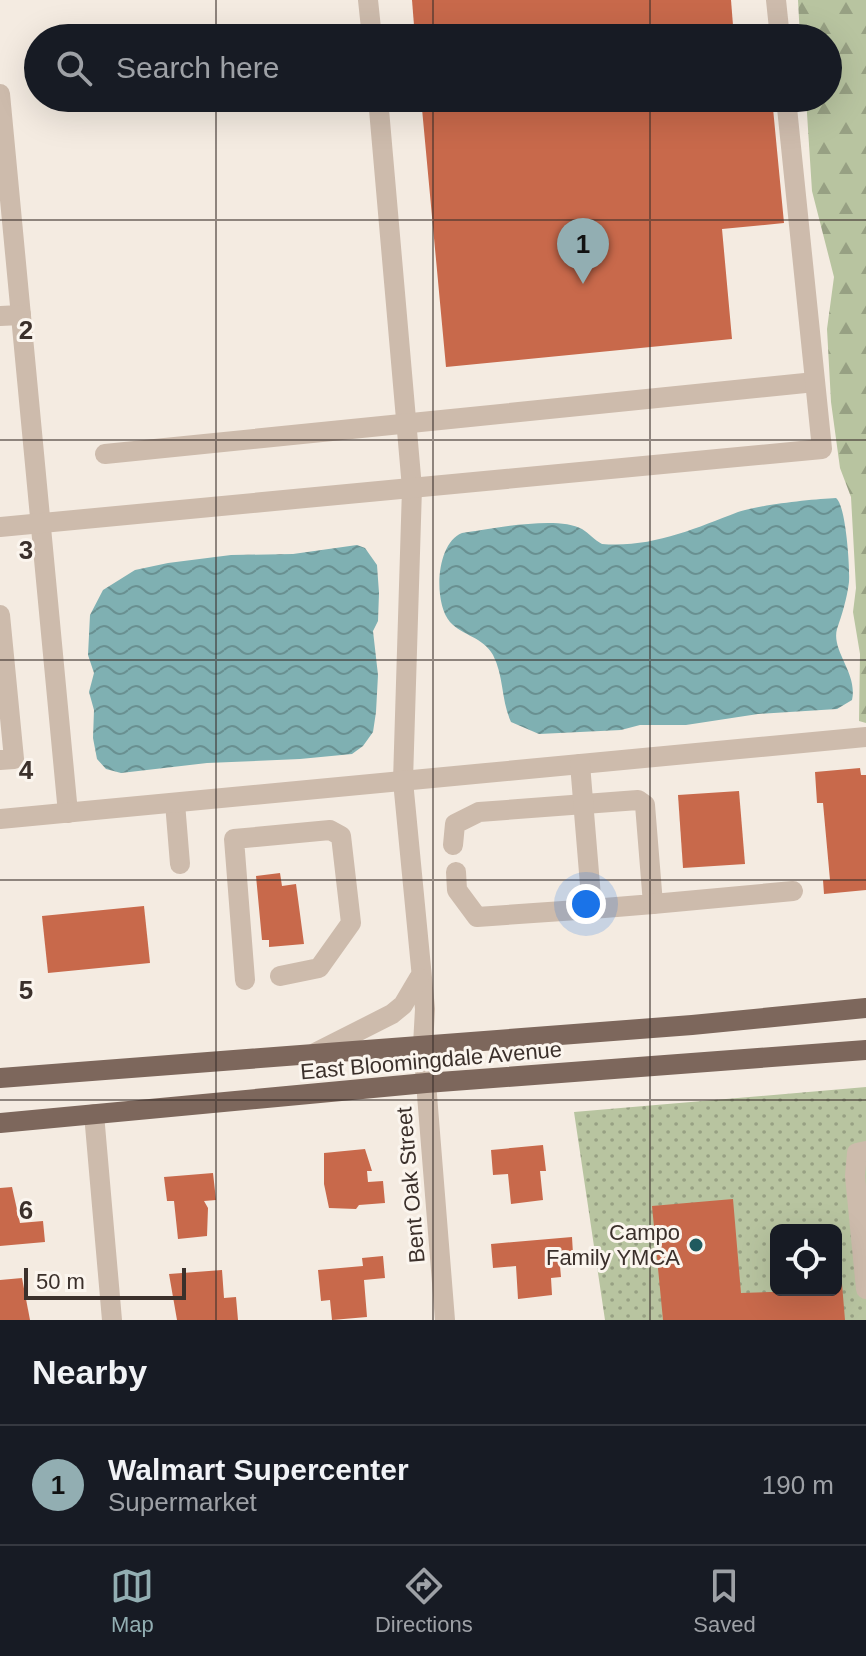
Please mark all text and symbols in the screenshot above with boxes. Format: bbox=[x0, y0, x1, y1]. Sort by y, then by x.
search box bbox=[24, 24, 842, 112]
icon: search bbox=[52, 46, 96, 90]
text: Search here bbox=[116, 51, 279, 84]
pin: 1 bbox=[557, 218, 609, 284]
text: 2 bbox=[19, 315, 33, 345]
text: 3 bbox=[19, 535, 33, 565]
text: 4 bbox=[19, 755, 34, 785]
your location bbox=[566, 884, 606, 924]
text: 5 bbox=[19, 975, 33, 1005]
street label: East Bloomingdale Avenue bbox=[299, 1037, 563, 1084]
street label: Bent Oak Street bbox=[391, 1106, 430, 1264]
text: 6 bbox=[19, 1195, 33, 1225]
place label: Campo Family YMCA bbox=[546, 1220, 680, 1270]
map controls bbox=[770, 1224, 842, 1296]
button: locate bbox=[770, 1224, 842, 1296]
marker: Campo Family YMCA bbox=[687, 1236, 705, 1254]
scale bar bbox=[24, 1264, 186, 1300]
text: 50 m bbox=[36, 1269, 85, 1294]
text: Nearby bbox=[32, 1353, 147, 1391]
text: Walmart Supercenter bbox=[108, 1453, 409, 1486]
text: 1 bbox=[51, 1470, 65, 1500]
text: 190 m bbox=[762, 1470, 834, 1500]
text: Supermarket bbox=[108, 1487, 257, 1517]
tab: Map bbox=[110, 1564, 154, 1638]
tab: Directions bbox=[375, 1564, 473, 1638]
tab: Saved bbox=[693, 1564, 756, 1638]

